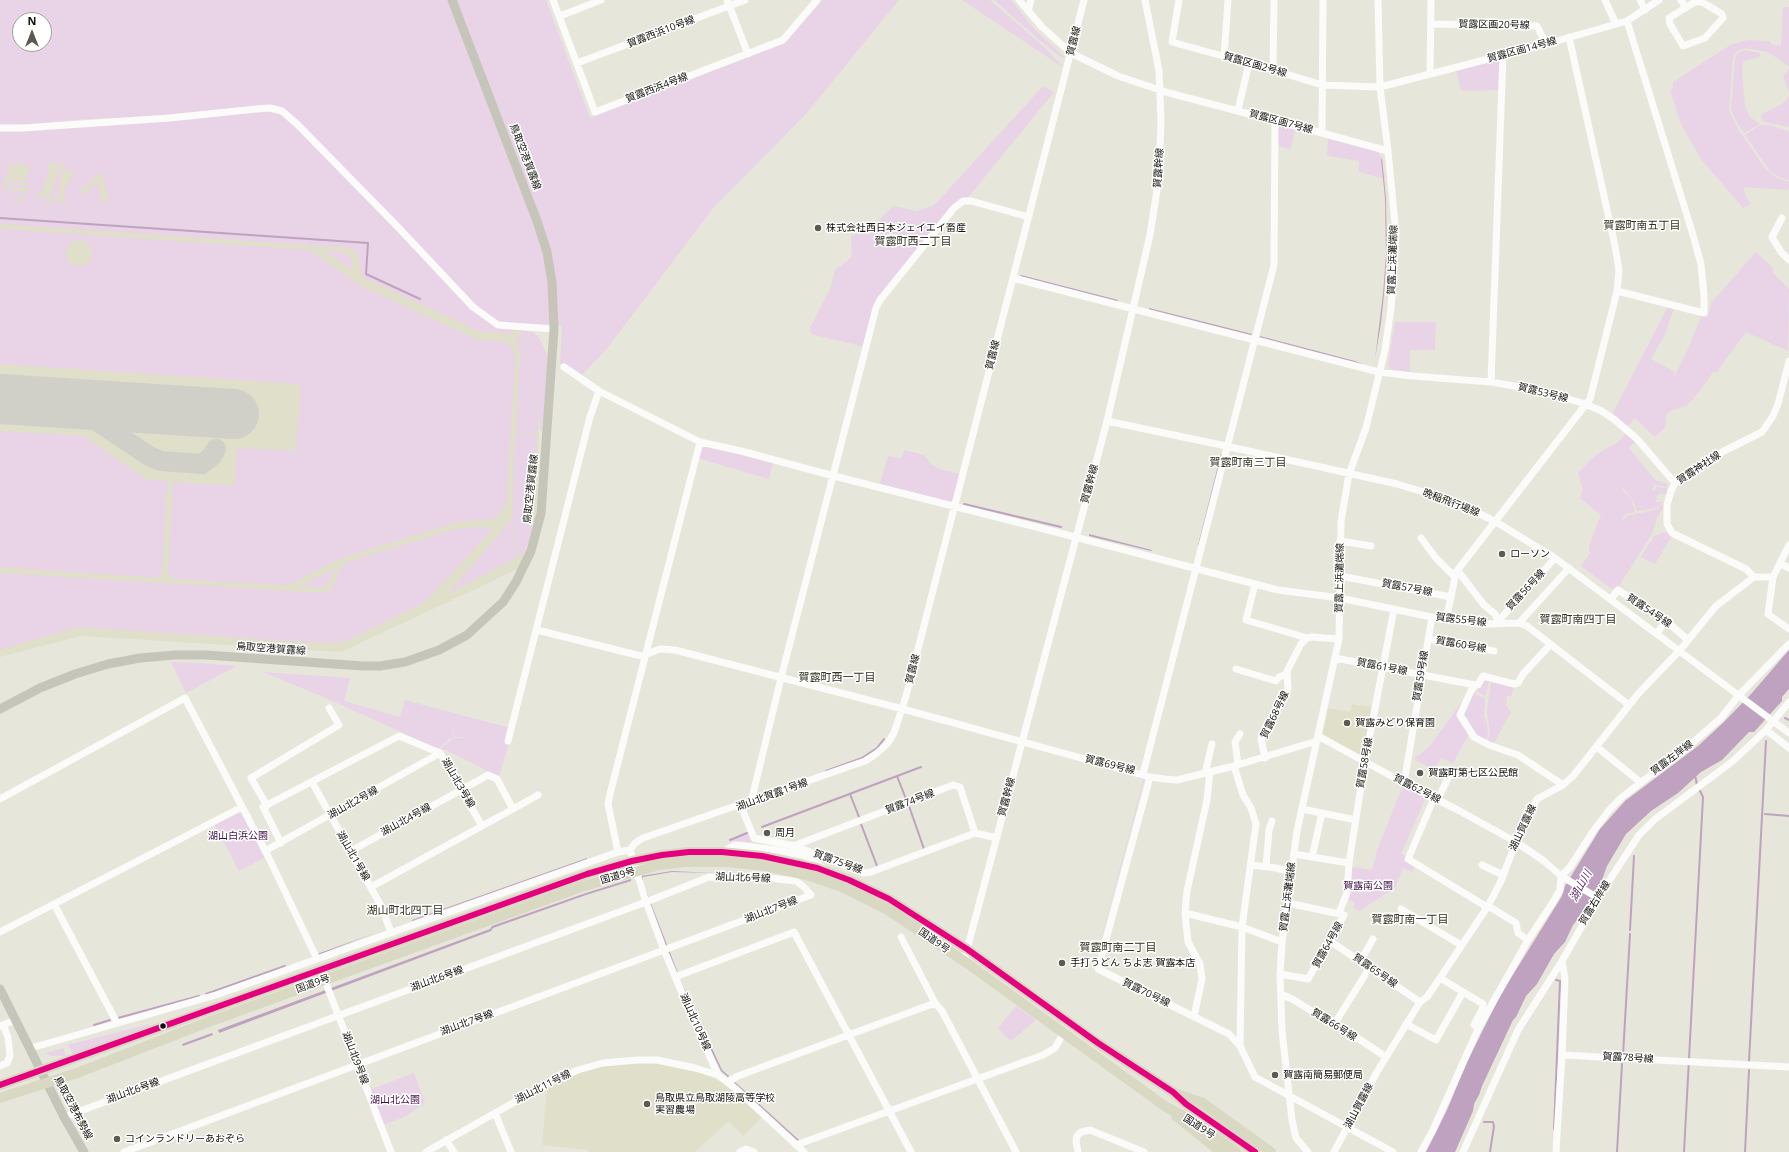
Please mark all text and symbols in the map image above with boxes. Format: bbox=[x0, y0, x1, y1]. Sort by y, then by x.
north arrow bbox=[12, 12, 52, 52]
text: N bbox=[28, 13, 36, 28]
street label: 賀露西浜10号線 bbox=[626, 14, 696, 50]
street label: 賀露区画20号線 bbox=[1458, 18, 1530, 32]
street label: 賀露線 bbox=[1065, 25, 1083, 57]
street label: 賀露区画14号線 bbox=[1486, 35, 1558, 65]
street label: 賀露区画2号線 bbox=[1222, 50, 1288, 80]
street label: 賀露西浜4号線 bbox=[624, 71, 690, 105]
street label: 賀露区画7号線 bbox=[1248, 108, 1314, 136]
street label: 鳥取空港賀露線 bbox=[507, 122, 543, 192]
street label: 賀露幹線 bbox=[1152, 148, 1166, 188]
district label: 賀露町南五丁目 bbox=[1604, 219, 1680, 233]
place label: 株式会社西日本ジェイエイ畜産 bbox=[826, 222, 966, 234]
marker: 株式会社西日本ジェイエイ畜産 bbox=[813, 223, 823, 233]
street label: 賀露上浜灘端線 bbox=[1386, 225, 1400, 295]
district label: 賀露町西二丁目 bbox=[875, 235, 951, 249]
street label: 賀露線 bbox=[984, 339, 1002, 371]
street label: 賀露53号線 bbox=[1517, 381, 1569, 405]
street label: 賀露神社線 bbox=[1675, 449, 1723, 487]
street label: 鳥取空港賀露線 bbox=[521, 454, 541, 524]
district label: 賀露町南三丁目 bbox=[1210, 456, 1286, 470]
street label: 賀露幹線 bbox=[1079, 463, 1101, 505]
street label: 晩稲飛行場線 bbox=[1421, 487, 1481, 519]
street label: 賀露上浜灘端線 bbox=[1333, 543, 1347, 613]
place label: ローソン bbox=[1510, 548, 1550, 560]
marker: ローソン bbox=[1497, 549, 1507, 559]
street label: 賀露56号線 bbox=[1504, 567, 1548, 613]
street label: 賀露57号線 bbox=[1381, 577, 1433, 599]
street label: 賀露54号線 bbox=[1624, 592, 1674, 630]
street label: 賀露55号線 bbox=[1435, 611, 1487, 629]
district label: 賀露町南四丁目 bbox=[1540, 613, 1616, 627]
street label: 賀露60号線 bbox=[1435, 635, 1487, 655]
street label: 鳥取空港賀露線 bbox=[236, 641, 306, 657]
street label: 賀露59号線 bbox=[1411, 650, 1431, 702]
street label: 賀露線 bbox=[904, 653, 922, 685]
street label: 賀露61号線 bbox=[1356, 656, 1408, 678]
district label: 賀露町西一丁目 bbox=[799, 671, 875, 685]
street label: 賀露68号線 bbox=[1258, 689, 1292, 741]
place label: 賀露みどり保育園 bbox=[1355, 717, 1435, 729]
marker: 賀露みどり保育園 bbox=[1342, 718, 1352, 728]
street label: 賀露58号線 bbox=[1355, 737, 1375, 789]
street label: 賀露左岸線 bbox=[1648, 738, 1696, 778]
street label: 賀露69号線 bbox=[1084, 753, 1136, 777]
street label: 湖山北3号線 bbox=[439, 756, 477, 810]
place label: 賀露町第七区公民館 bbox=[1428, 767, 1518, 779]
marker: 賀露町第七区公民館 bbox=[1415, 768, 1425, 778]
street label: 賀露62号線 bbox=[1391, 772, 1443, 806]
street label: 湖山北賀露1号線 bbox=[734, 776, 810, 814]
street label: 賀露幹線 bbox=[996, 776, 1018, 818]
street label: 湖山北2号線 bbox=[326, 784, 380, 822]
street label: 賀露74号線 bbox=[884, 787, 936, 817]
street label: 湖山北4号線 bbox=[379, 801, 433, 839]
street label: 湖山賀露線 bbox=[1507, 803, 1539, 853]
place label: 周月 bbox=[775, 827, 795, 839]
marker: 周月 bbox=[762, 828, 772, 838]
street label: 湖山北1号線 bbox=[334, 829, 372, 883]
park label: 湖山白浜公園 bbox=[208, 830, 268, 842]
street label: 賀露75号線 bbox=[812, 848, 864, 876]
street label: 賀露上浜灘端線 bbox=[1278, 862, 1298, 932]
street label: 国道9号 bbox=[599, 865, 637, 887]
water label: 湖山川 bbox=[1567, 868, 1595, 904]
street label: 湖山北6号線 bbox=[715, 871, 771, 885]
street label: 賀露右岸線 bbox=[1577, 879, 1613, 927]
park label: 賀露南公園 bbox=[1343, 880, 1393, 892]
street label: 湖山北7号線 bbox=[743, 894, 799, 926]
district label: 湖山町北四丁目 bbox=[367, 904, 443, 918]
district label: 賀露町南一丁目 bbox=[1372, 913, 1448, 927]
street label: 賀露64号線 bbox=[1310, 920, 1346, 970]
street label: 国道9号 bbox=[916, 926, 952, 956]
district label: 賀露町南二丁目 bbox=[1080, 941, 1156, 955]
street label: 賀露65号線 bbox=[1350, 951, 1400, 991]
place label: 手打うどん ちよ志 賀露本店 bbox=[1070, 957, 1195, 969]
marker: 手打うどん ちよ志 賀露本店 bbox=[1057, 958, 1067, 968]
street label: 湖山北6号線 bbox=[409, 964, 465, 994]
street label: 国道9号 bbox=[294, 972, 332, 996]
street label: 賀露70号線 bbox=[1120, 976, 1172, 1010]
street label: 湖山北10号線 bbox=[677, 991, 713, 1053]
street label: 賀露66号線 bbox=[1309, 1006, 1359, 1044]
street label: 湖山北7号線 bbox=[439, 1008, 495, 1038]
unlabelled marker bbox=[158, 1021, 168, 1031]
street label: 湖山北9号線 bbox=[339, 1030, 371, 1086]
street label: 賀露78号線 bbox=[1602, 1051, 1654, 1065]
street label: 湖山北11号線 bbox=[513, 1068, 573, 1106]
place label: 賀露南簡易郵便局 bbox=[1283, 1069, 1363, 1081]
marker: 賀露南簡易郵便局 bbox=[1270, 1070, 1280, 1080]
street label: 鳥取空港布勢線 bbox=[51, 1074, 95, 1142]
street label: 湖山北6号線 bbox=[105, 1076, 161, 1106]
street label: 湖山賀露線 bbox=[1342, 1081, 1376, 1131]
place label: 鳥取県立鳥取湖陵高等学校 実習農場 bbox=[655, 1092, 775, 1116]
park label: 湖山北公園 bbox=[370, 1094, 420, 1106]
marker: 鳥取県立鳥取湖陵高等学校 実習農場 bbox=[642, 1099, 652, 1109]
street label: 国道9号 bbox=[1181, 1112, 1217, 1142]
place label: コインランドリーあおぞら bbox=[125, 1133, 245, 1145]
marker: コインランドリーあおぞら bbox=[112, 1134, 122, 1144]

